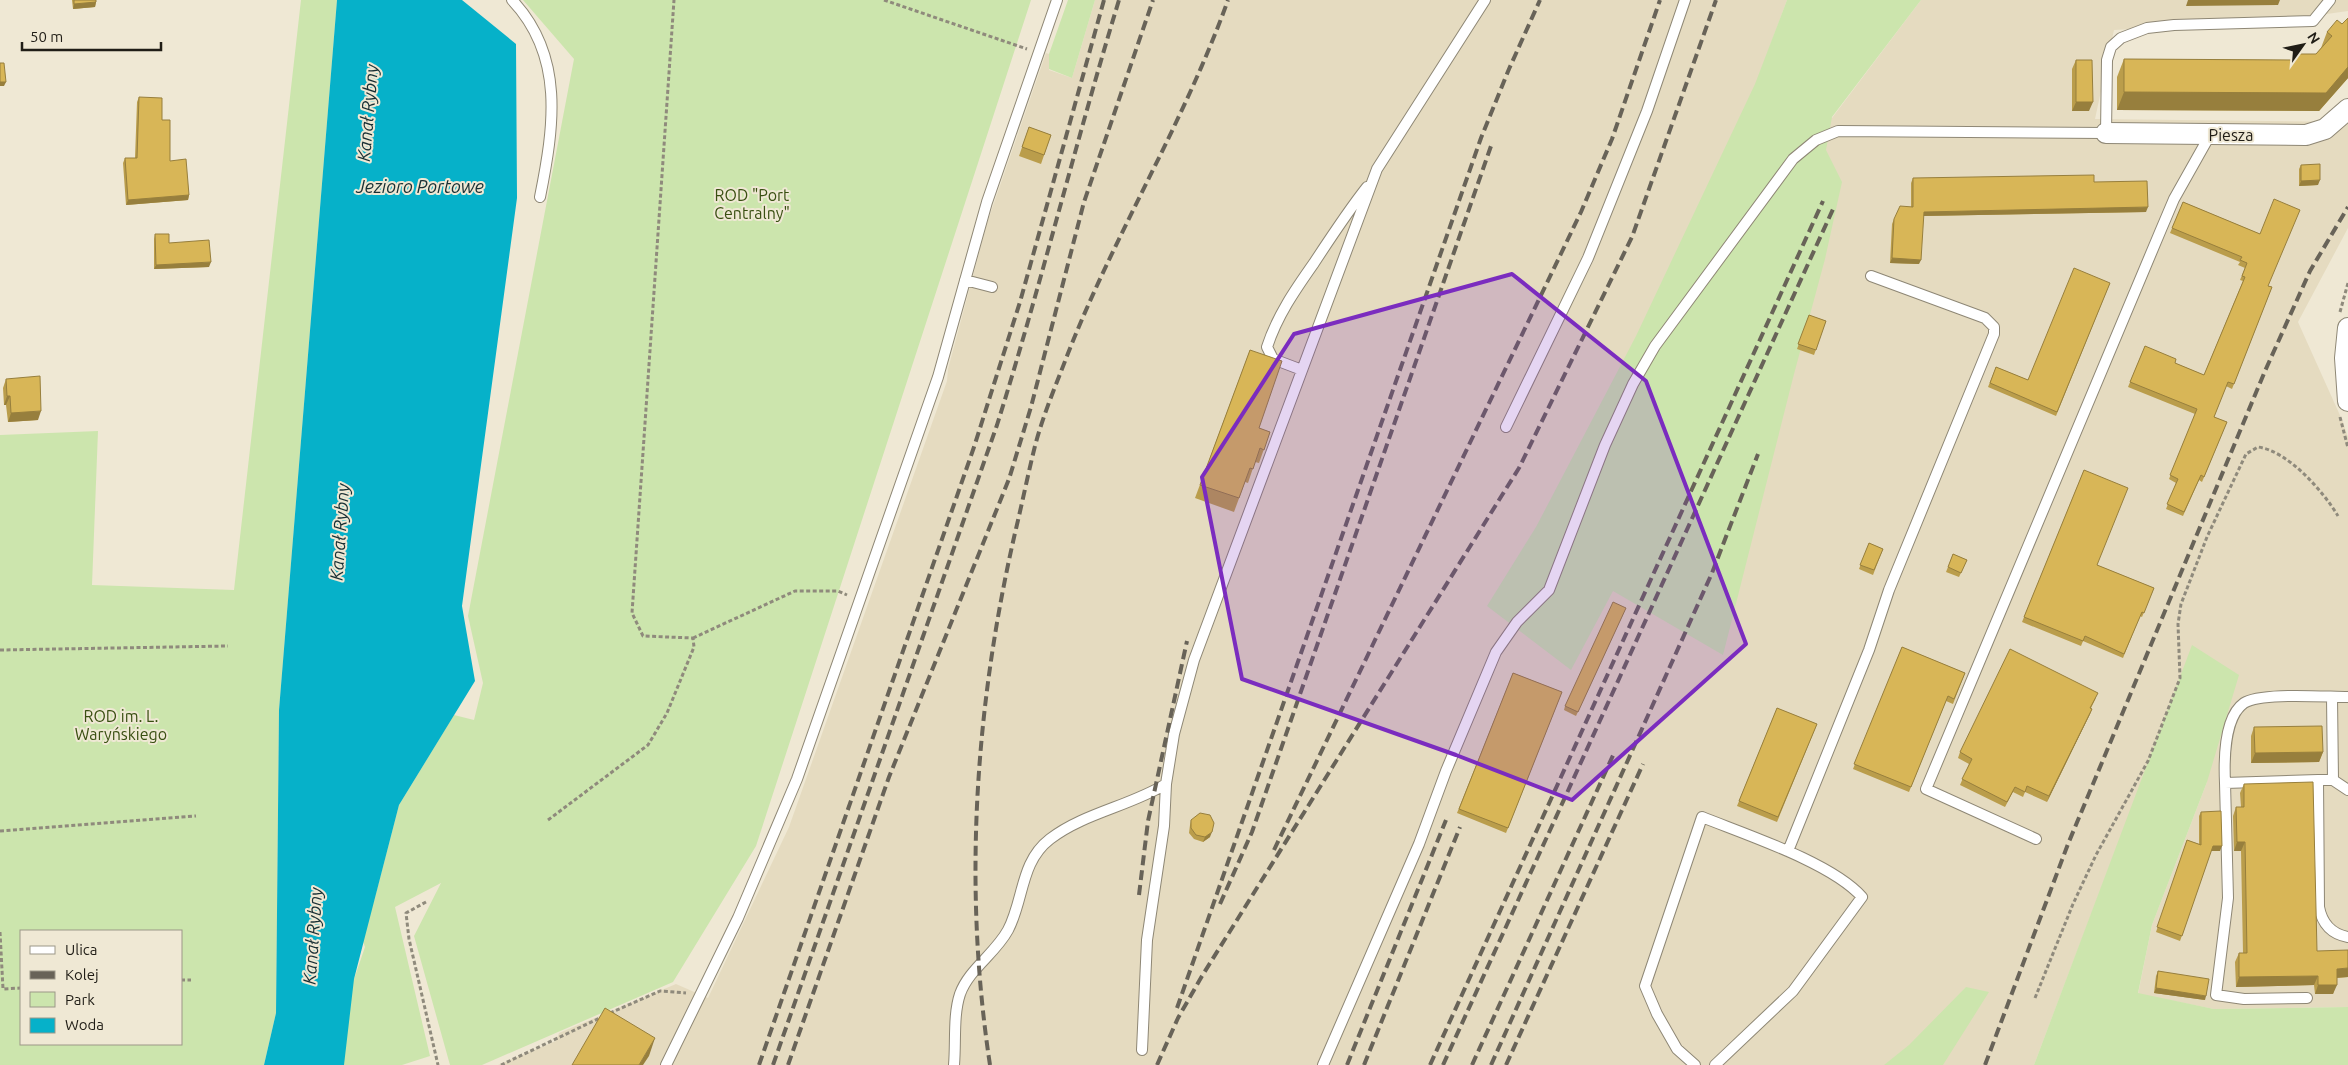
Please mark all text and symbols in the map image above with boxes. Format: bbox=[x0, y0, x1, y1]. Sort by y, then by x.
scale bar bbox=[22, 20, 161, 52]
north arrow bbox=[2278, 20, 2328, 70]
text: 50 m bbox=[30, 28, 63, 45]
text: N bbox=[2304, 29, 2323, 47]
water label: Kanał Rybny bbox=[353, 63, 381, 162]
street label: Piesza bbox=[2209, 126, 2253, 144]
water label: Jezioro Portowe bbox=[355, 176, 484, 196]
park label: ROD "Port Centralny" bbox=[714, 186, 790, 222]
water label: Kanał Rybny bbox=[326, 482, 352, 581]
park label: ROD im. L. Waryńskiego bbox=[75, 707, 167, 743]
water label: Kanał Rybny bbox=[299, 886, 325, 985]
legend bbox=[20, 930, 182, 1045]
text: Ulica bbox=[65, 941, 97, 958]
text: Kolej bbox=[65, 966, 99, 983]
text: Park bbox=[65, 991, 95, 1008]
text: Woda bbox=[65, 1016, 104, 1033]

